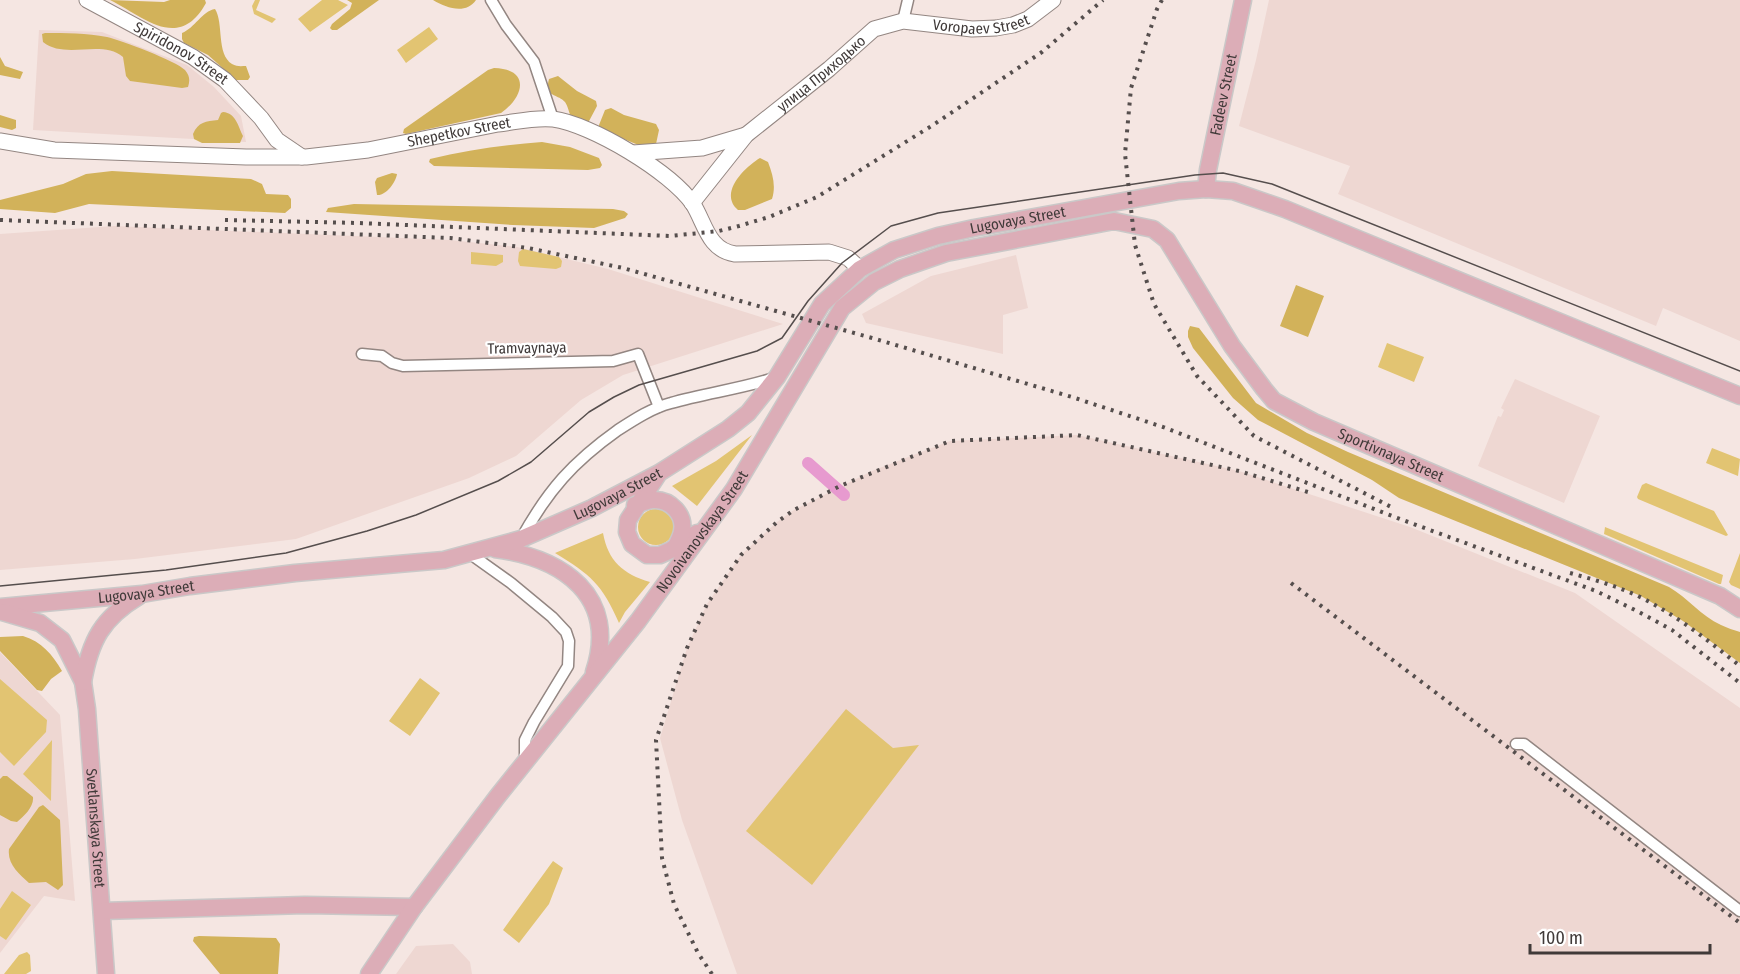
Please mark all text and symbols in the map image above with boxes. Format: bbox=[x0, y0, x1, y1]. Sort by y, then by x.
street label: Voropaev Street bbox=[932, 10, 1032, 38]
street label: Spiridonov Street bbox=[131, 18, 232, 88]
street label: улица Приходько bbox=[774, 32, 869, 116]
street label: Fadeev Street bbox=[1206, 52, 1241, 137]
street label: Shepetkov Street bbox=[406, 113, 512, 151]
street label: Lugovaya Street bbox=[968, 203, 1067, 238]
street label: Tramvaynaya bbox=[487, 338, 567, 358]
street label: Sportivnaya Street bbox=[1335, 424, 1447, 486]
street label: Lugovaya Street bbox=[571, 464, 665, 524]
street label: Novoivanovskaya Street bbox=[652, 467, 752, 596]
street label: Lugovaya Street bbox=[97, 577, 195, 607]
street label: Svetlanskaya Street bbox=[82, 768, 109, 889]
scale bar bbox=[1530, 917, 1710, 955]
text: 100 m bbox=[1539, 927, 1583, 949]

